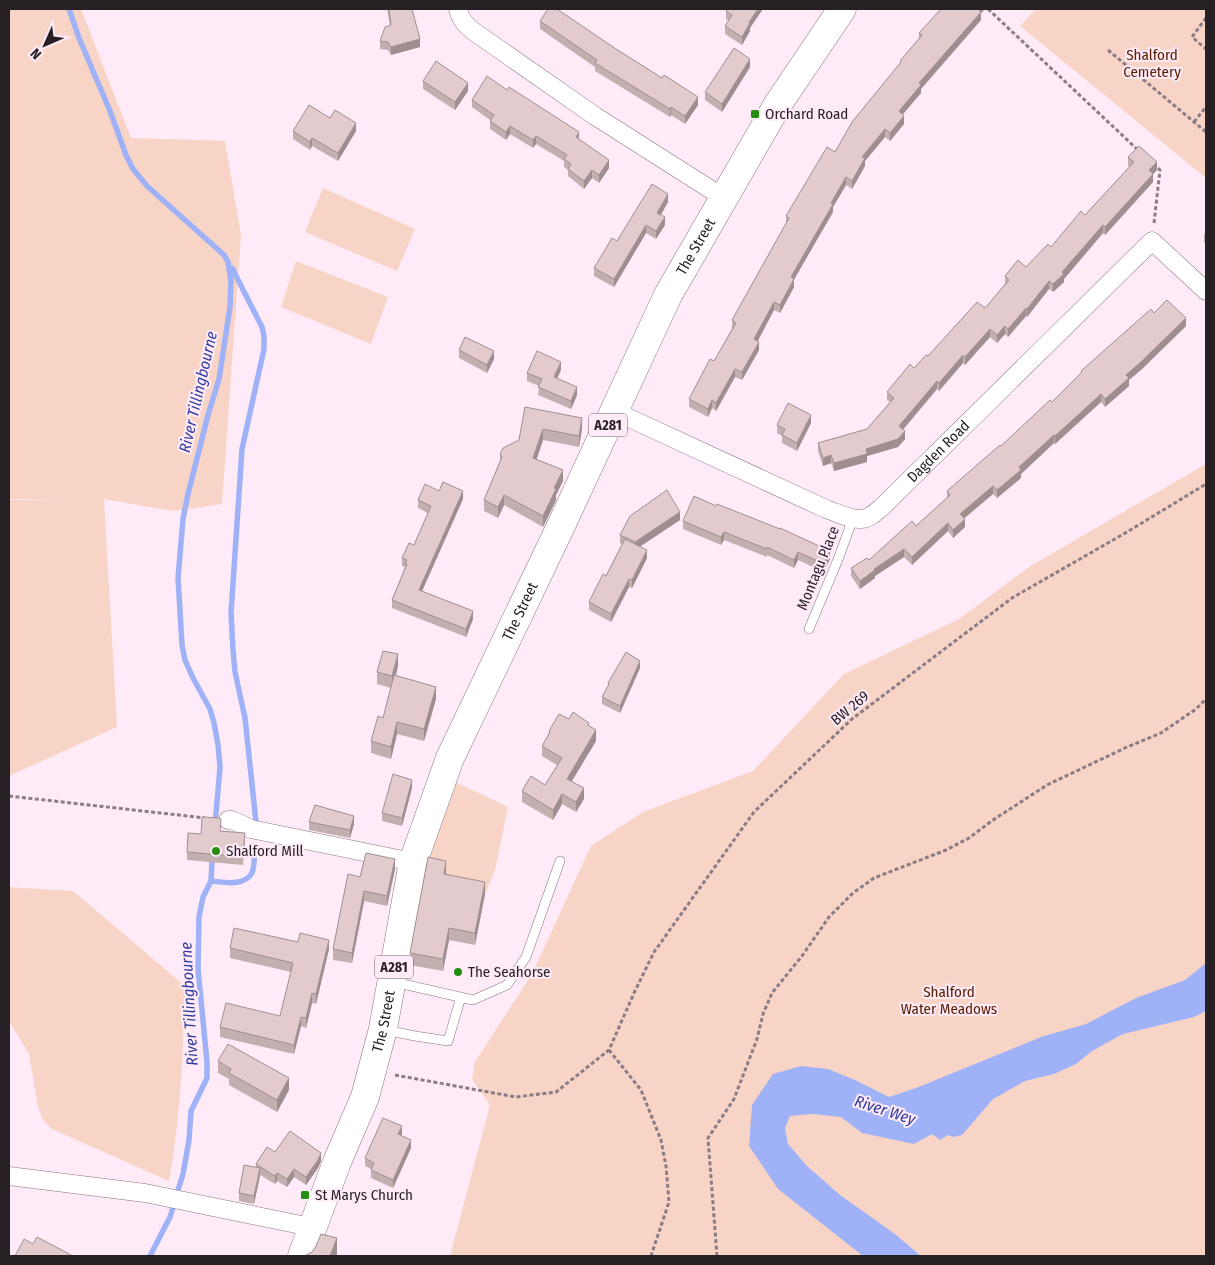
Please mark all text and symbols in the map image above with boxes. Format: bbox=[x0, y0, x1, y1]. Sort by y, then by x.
north arrow bbox=[20, 20, 70, 70]
text: N bbox=[27, 45, 45, 63]
park label: Shalford Cemetery bbox=[1123, 46, 1181, 81]
place label: Orchard Road bbox=[765, 105, 848, 123]
marker: Orchard Road bbox=[749, 108, 761, 120]
street label: The Street bbox=[672, 215, 719, 278]
water label: River Tillingbourne bbox=[175, 329, 221, 454]
road number: A281 bbox=[589, 414, 627, 436]
street label: Dagden Road bbox=[903, 417, 973, 486]
street label: Montagu Place bbox=[793, 523, 843, 613]
street label: The Street bbox=[498, 579, 542, 644]
street label: BW 269 bbox=[827, 687, 873, 729]
place label: Shalford Mill bbox=[226, 842, 304, 860]
marker: Shalford Mill bbox=[210, 845, 222, 857]
water label: River Tillingbourne bbox=[176, 941, 202, 1066]
road number: A281 bbox=[375, 956, 413, 979]
place label: The Seahorse bbox=[468, 963, 551, 981]
marker: The Seahorse bbox=[452, 966, 464, 978]
park label: Shalford Water Meadows bbox=[901, 983, 997, 1018]
street label: The Street bbox=[368, 989, 399, 1054]
water label: River Wey bbox=[852, 1091, 919, 1129]
place label: St Marys Church bbox=[315, 1186, 413, 1204]
marker: St Marys Church bbox=[299, 1189, 311, 1201]

